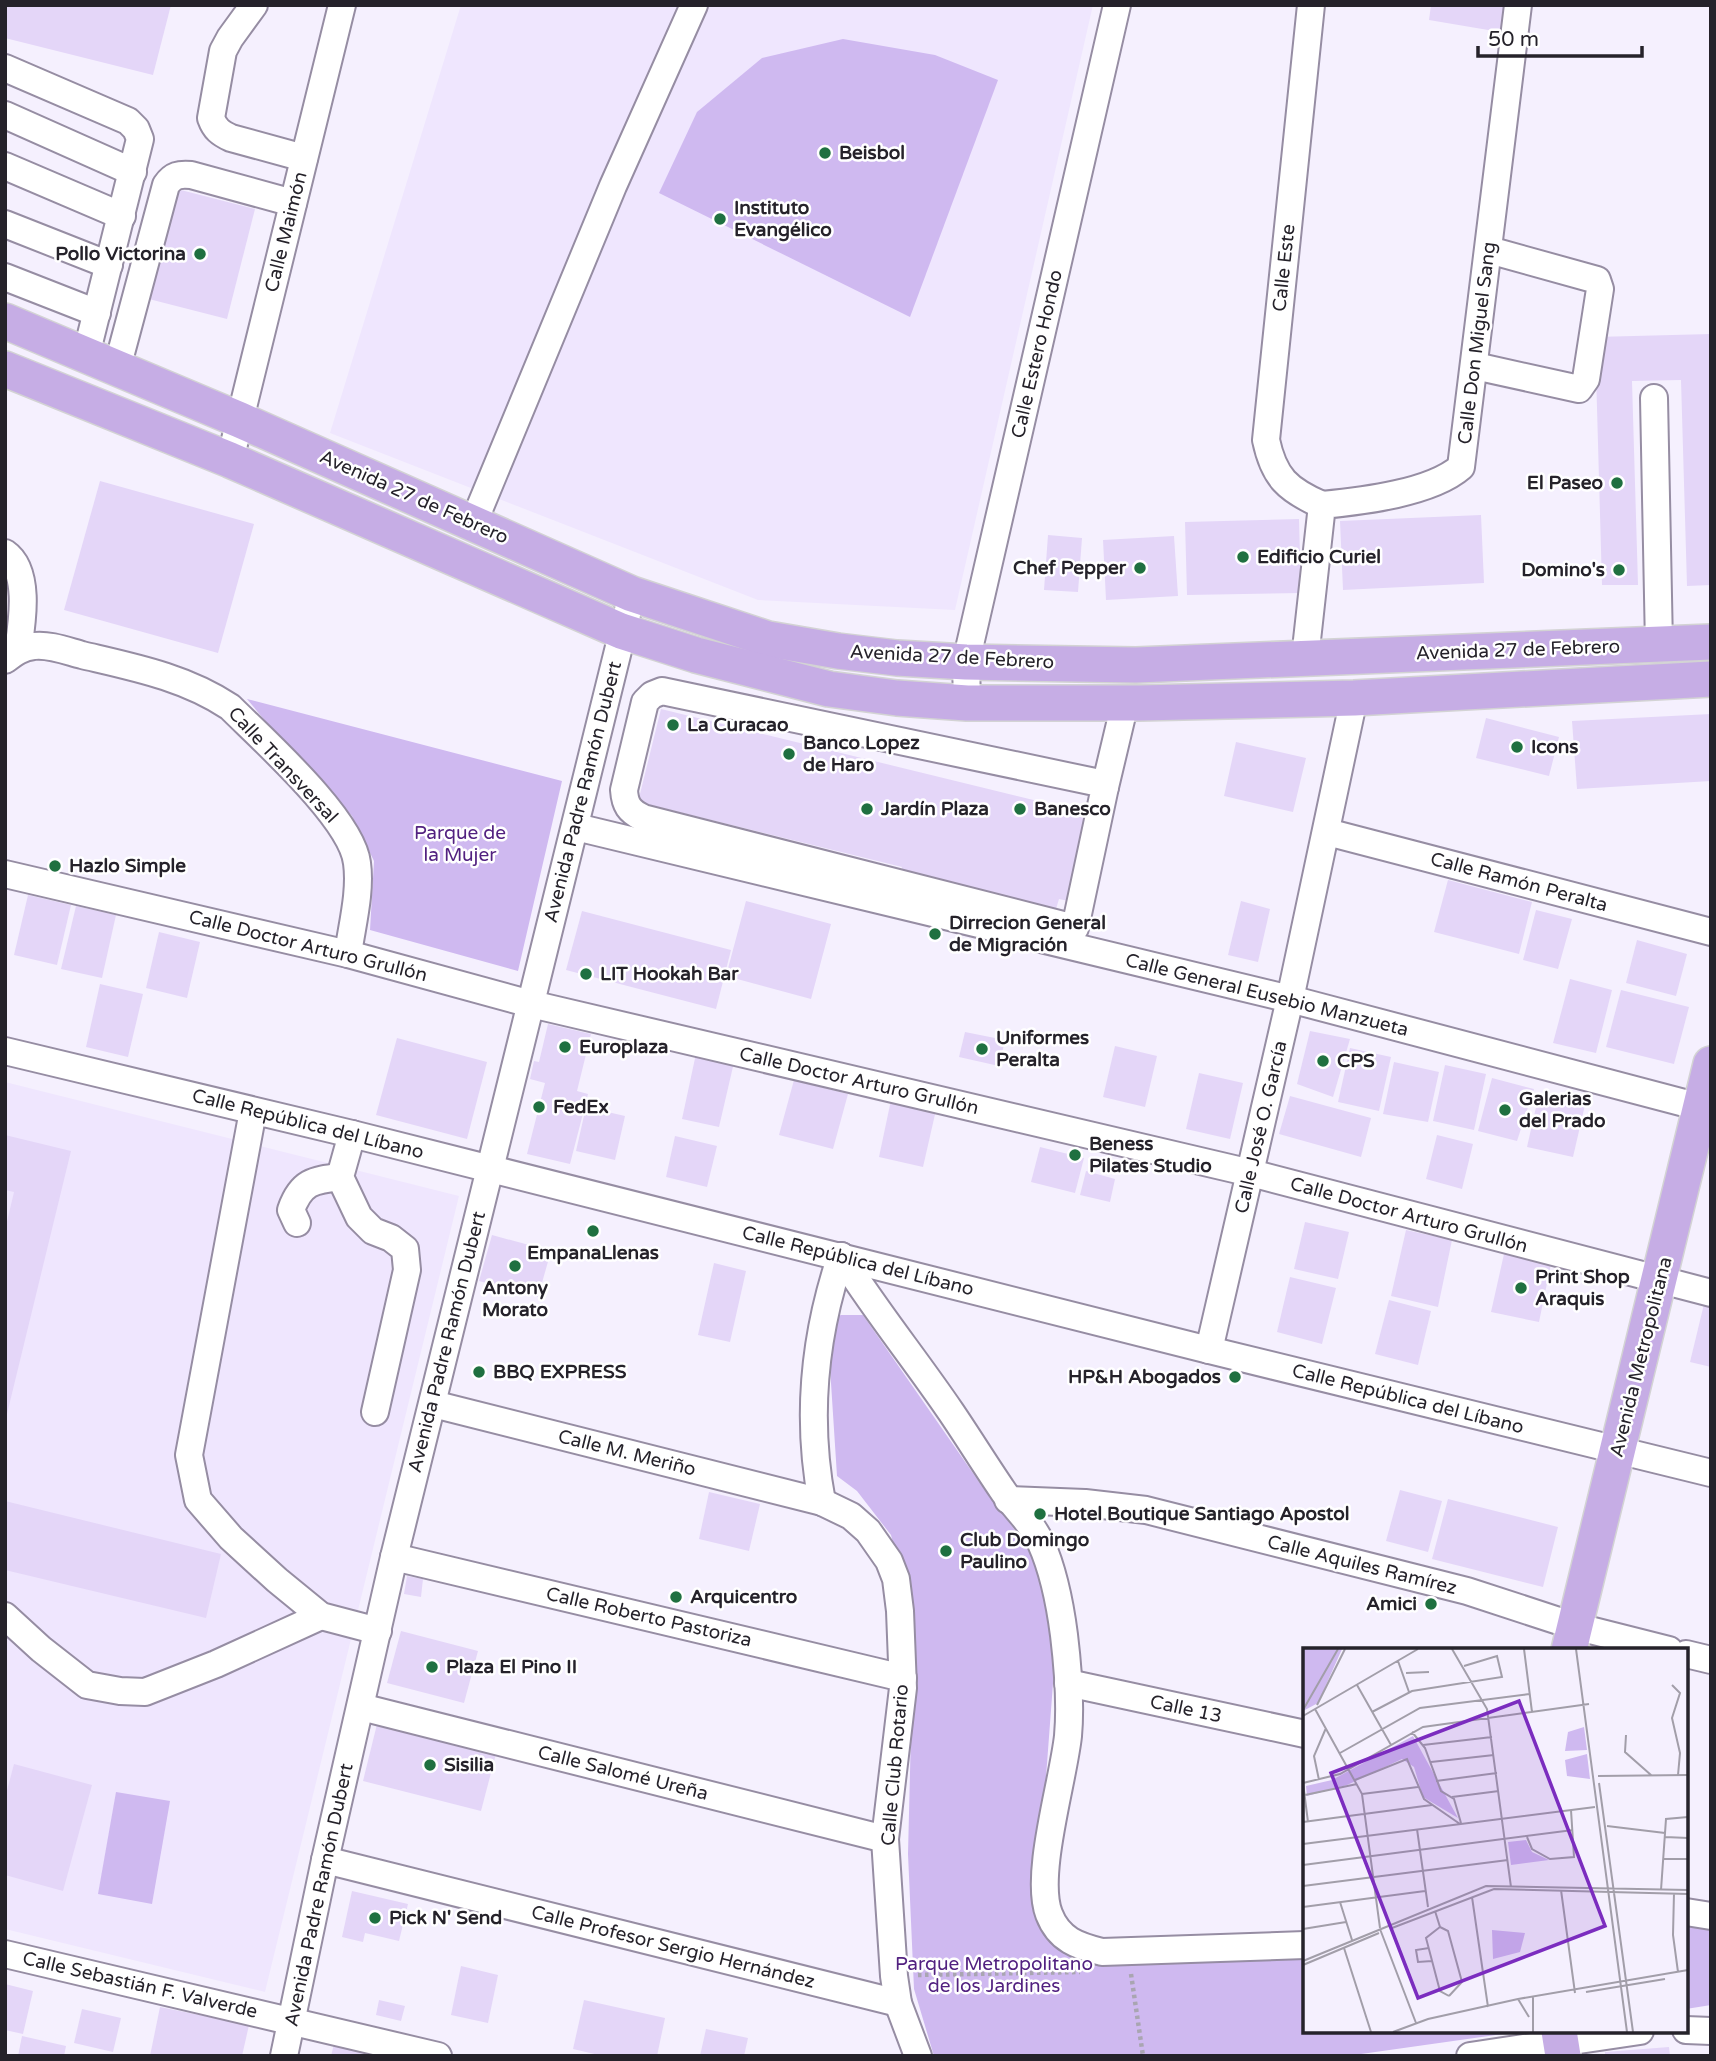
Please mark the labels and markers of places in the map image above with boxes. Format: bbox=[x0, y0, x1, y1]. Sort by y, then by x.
place label: Beisbol bbox=[839, 142, 905, 164]
marker: Beisbol bbox=[817, 145, 833, 161]
place label: Instituto Evangélico bbox=[734, 197, 832, 242]
marker: Instituto Evangélico bbox=[712, 211, 728, 227]
place label: Pollo Victorina bbox=[55, 243, 186, 265]
marker: Pollo Victorina bbox=[192, 246, 208, 262]
place label: El Paseo bbox=[1527, 472, 1603, 494]
marker: El Paseo bbox=[1609, 475, 1625, 491]
place label: Edificio Curiel bbox=[1257, 546, 1381, 568]
marker: Edificio Curiel bbox=[1235, 549, 1251, 565]
place label: Chef Pepper bbox=[1013, 557, 1127, 580]
place label: Domino's bbox=[1521, 559, 1605, 581]
marker: Chef Pepper bbox=[1132, 560, 1148, 576]
marker: Domino's bbox=[1611, 562, 1627, 578]
place label: La Curacao bbox=[687, 714, 788, 736]
marker: La Curacao bbox=[665, 717, 681, 733]
place label: Banco Lopez de Haro bbox=[803, 732, 920, 776]
place label: Icons bbox=[1531, 736, 1578, 758]
marker: Icons bbox=[1509, 739, 1525, 755]
marker: Banco Lopez de Haro bbox=[781, 746, 797, 762]
place label: Jardín Plaza bbox=[880, 798, 989, 820]
place label: Banesco bbox=[1034, 798, 1111, 820]
marker: Jardín Plaza bbox=[859, 801, 875, 817]
marker: Banesco bbox=[1012, 801, 1028, 817]
place label: Hazlo Simple bbox=[69, 855, 186, 878]
marker: Hazlo Simple bbox=[47, 858, 63, 874]
place label: Dirrecion General de Migración bbox=[949, 912, 1106, 957]
marker: Dirrecion General de Migración bbox=[927, 926, 943, 942]
place label: LIT Hookah Bar bbox=[600, 963, 739, 985]
marker: LIT Hookah Bar bbox=[578, 966, 594, 982]
place label: Uniformes Peralta bbox=[996, 1027, 1089, 1071]
place label: Europlaza bbox=[579, 1036, 669, 1059]
marker: Europlaza bbox=[557, 1039, 573, 1055]
marker: Uniformes Peralta bbox=[974, 1041, 990, 1057]
place label: CPS bbox=[1337, 1050, 1375, 1072]
marker: CPS bbox=[1315, 1053, 1331, 1069]
place label: Galerias del Prado bbox=[1519, 1088, 1606, 1132]
place label: FedEx bbox=[553, 1096, 609, 1118]
marker: FedEx bbox=[531, 1099, 547, 1115]
marker: Galerias del Prado bbox=[1497, 1102, 1513, 1118]
place label: Beness Pilates Studio bbox=[1089, 1133, 1212, 1177]
marker: Beness Pilates Studio bbox=[1067, 1147, 1083, 1163]
marker: EmpanaLlenas bbox=[585, 1223, 601, 1239]
place label: EmpanaLlenas bbox=[527, 1242, 659, 1265]
marker: Antony Morato bbox=[507, 1258, 523, 1274]
place label: Print Shop Araquis bbox=[1535, 1266, 1630, 1311]
place label: Antony Morato bbox=[482, 1277, 549, 1321]
marker: Print Shop Araquis bbox=[1513, 1280, 1529, 1296]
place label: BBQ EXPRESS bbox=[493, 1361, 627, 1383]
marker: BBQ EXPRESS bbox=[471, 1364, 487, 1380]
place label: HP&H Abogados bbox=[1068, 1366, 1221, 1389]
marker: HP&H Abogados bbox=[1227, 1369, 1243, 1385]
place label: Hotel Boutique Santiago Apostol bbox=[1054, 1503, 1349, 1526]
marker: Hotel Boutique Santiago Apostol bbox=[1032, 1506, 1048, 1522]
place label: Club Domingo Paulino bbox=[960, 1529, 1089, 1573]
marker: Club Domingo Paulino bbox=[938, 1543, 954, 1559]
place label: Arquicentro bbox=[690, 1586, 797, 1609]
marker: Arquicentro bbox=[668, 1589, 684, 1605]
place label: Amici bbox=[1366, 1593, 1417, 1615]
marker: Amici bbox=[1423, 1596, 1439, 1612]
place label: Plaza El Pino II bbox=[446, 1656, 577, 1678]
marker: Plaza El Pino II bbox=[424, 1659, 440, 1675]
place label: Sisilia bbox=[444, 1754, 494, 1776]
marker: Sisilia bbox=[422, 1757, 438, 1773]
place label: Pick N' Send bbox=[389, 1907, 502, 1929]
marker: Pick N' Send bbox=[367, 1910, 383, 1926]

